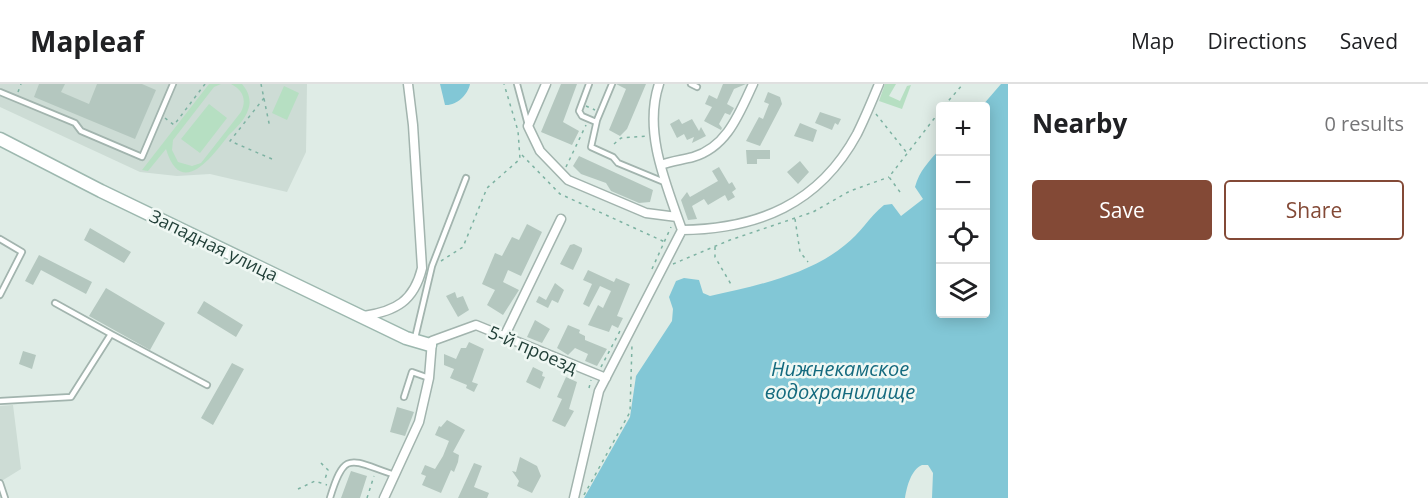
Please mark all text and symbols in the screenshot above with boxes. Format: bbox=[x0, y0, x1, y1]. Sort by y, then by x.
text: Mapleaf bbox=[30, 22, 144, 60]
text: Map bbox=[1131, 27, 1174, 55]
text: Directions bbox=[1207, 27, 1307, 55]
text: Saved bbox=[1340, 27, 1398, 55]
map controls bbox=[936, 102, 990, 318]
button: + bbox=[936, 102, 990, 156]
text: Nearby bbox=[1032, 105, 1127, 141]
text: 0 results bbox=[1324, 110, 1404, 137]
button: − bbox=[936, 156, 990, 210]
button: Save bbox=[1032, 180, 1212, 240]
button: Share bbox=[1224, 180, 1404, 240]
street label: Западная улица bbox=[146, 204, 282, 286]
button: locate bbox=[936, 210, 990, 264]
button: layers bbox=[936, 264, 990, 318]
street label: 5-й проезд bbox=[485, 320, 581, 378]
water label: Нижнекамское водохранилище bbox=[765, 355, 915, 405]

